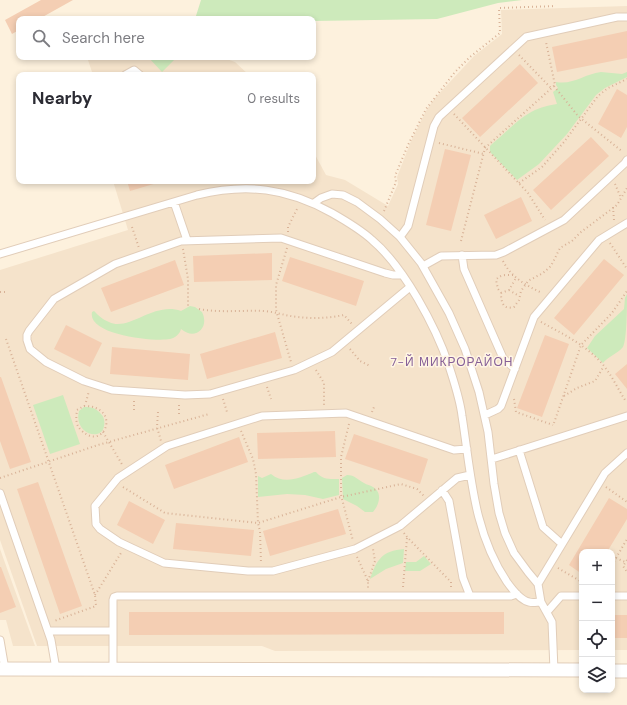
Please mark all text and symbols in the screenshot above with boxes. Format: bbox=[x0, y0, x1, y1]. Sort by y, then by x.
search box bbox=[16, 16, 316, 60]
icon: search bbox=[30, 27, 52, 49]
text: Search here bbox=[62, 28, 145, 48]
text: Nearby bbox=[32, 87, 92, 109]
text: 0 results bbox=[247, 90, 300, 107]
district label: 7-Й МИКРОРАЙОН bbox=[391, 354, 513, 370]
map controls bbox=[579, 549, 615, 693]
button: + bbox=[579, 549, 615, 585]
button: − bbox=[579, 585, 615, 621]
button: locate bbox=[579, 621, 615, 657]
button: layers bbox=[579, 657, 615, 693]

